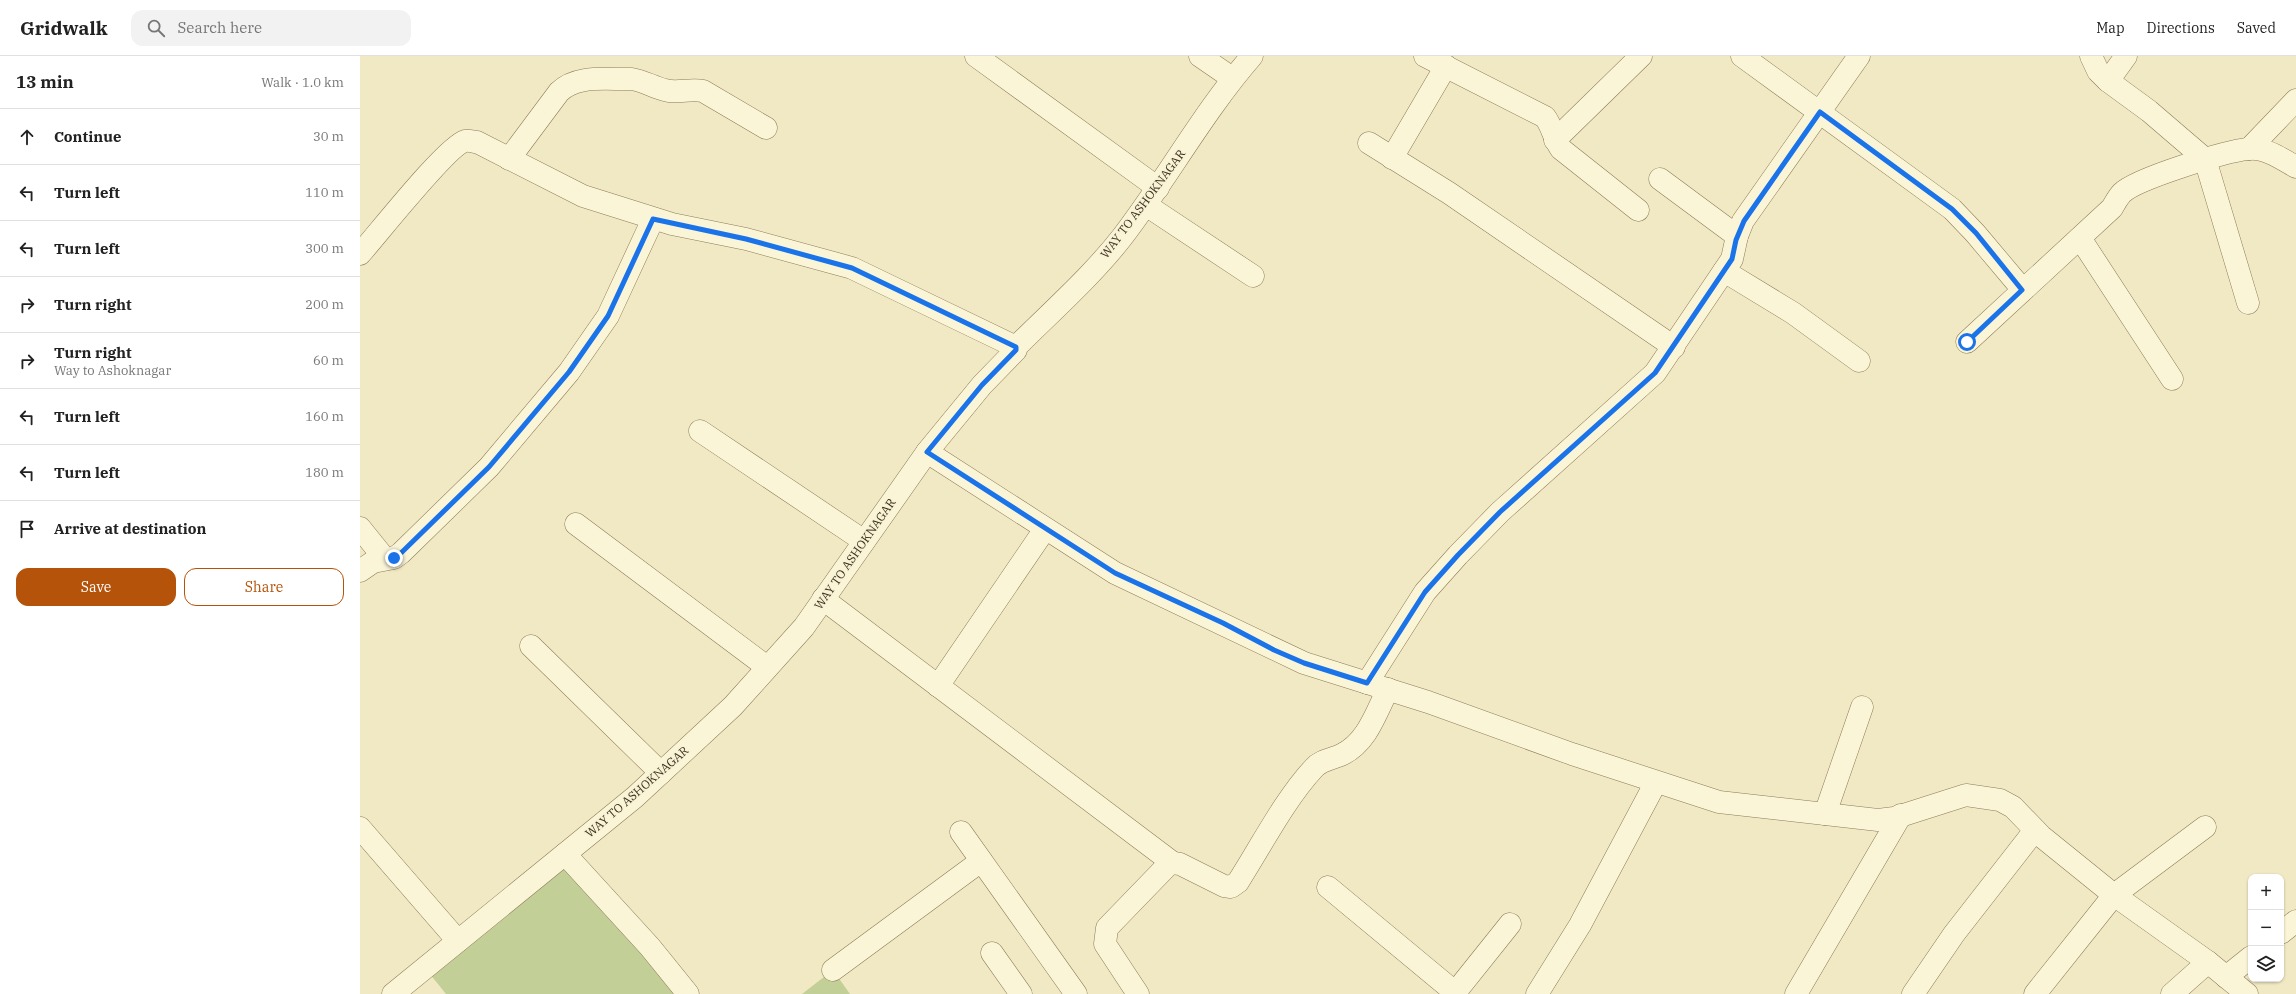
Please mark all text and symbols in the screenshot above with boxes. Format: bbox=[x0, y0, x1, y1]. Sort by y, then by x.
search box bbox=[131, 10, 411, 46]
text: Gridwalk bbox=[20, 16, 107, 40]
icon: search bbox=[145, 17, 167, 39]
text: Search here bbox=[177, 18, 262, 37]
text: Map bbox=[2096, 19, 2125, 37]
text: Directions bbox=[2147, 19, 2215, 37]
text: Saved bbox=[2237, 19, 2276, 37]
text: 13 min bbox=[16, 71, 74, 93]
text: Walk · 1.0 km bbox=[261, 74, 344, 91]
icon: ahead bbox=[16, 126, 38, 148]
text: Continue bbox=[54, 127, 121, 146]
text: 30 m bbox=[313, 128, 344, 145]
street label: WAY TO ASHOKNAGAR bbox=[1097, 146, 1188, 261]
icon: left bbox=[16, 182, 38, 204]
text: Turn left bbox=[54, 183, 120, 202]
text: 110 m bbox=[305, 184, 344, 201]
icon: left bbox=[16, 238, 38, 260]
text: Turn left bbox=[54, 239, 120, 258]
text: 300 m bbox=[305, 240, 344, 257]
icon: right bbox=[16, 294, 38, 316]
text: Turn right bbox=[54, 295, 132, 314]
text: 200 m bbox=[305, 296, 344, 313]
route start bbox=[1958, 333, 1976, 351]
text: Turn right bbox=[54, 343, 132, 362]
icon: right bbox=[16, 350, 38, 372]
text: 60 m bbox=[313, 352, 344, 369]
text: Way to Ashoknagar bbox=[54, 362, 171, 379]
icon: left bbox=[16, 406, 38, 428]
text: Turn left bbox=[54, 407, 120, 426]
text: 160 m bbox=[305, 408, 344, 425]
icon: left bbox=[16, 462, 38, 484]
text: Turn left bbox=[54, 463, 120, 482]
text: 180 m bbox=[305, 464, 344, 481]
street label: WAY TO ASHOKNAGAR bbox=[811, 495, 899, 612]
icon: arrive bbox=[16, 518, 38, 540]
text: Arrive at destination bbox=[54, 519, 206, 538]
route end bbox=[385, 549, 403, 567]
button: Save bbox=[16, 568, 176, 606]
button: Share bbox=[184, 568, 344, 606]
street label: WAY TO ASHOKNAGAR bbox=[582, 743, 691, 841]
map controls bbox=[2248, 874, 2284, 982]
button: + bbox=[2248, 874, 2284, 910]
button: − bbox=[2248, 910, 2284, 946]
button: layers bbox=[2248, 946, 2284, 982]

